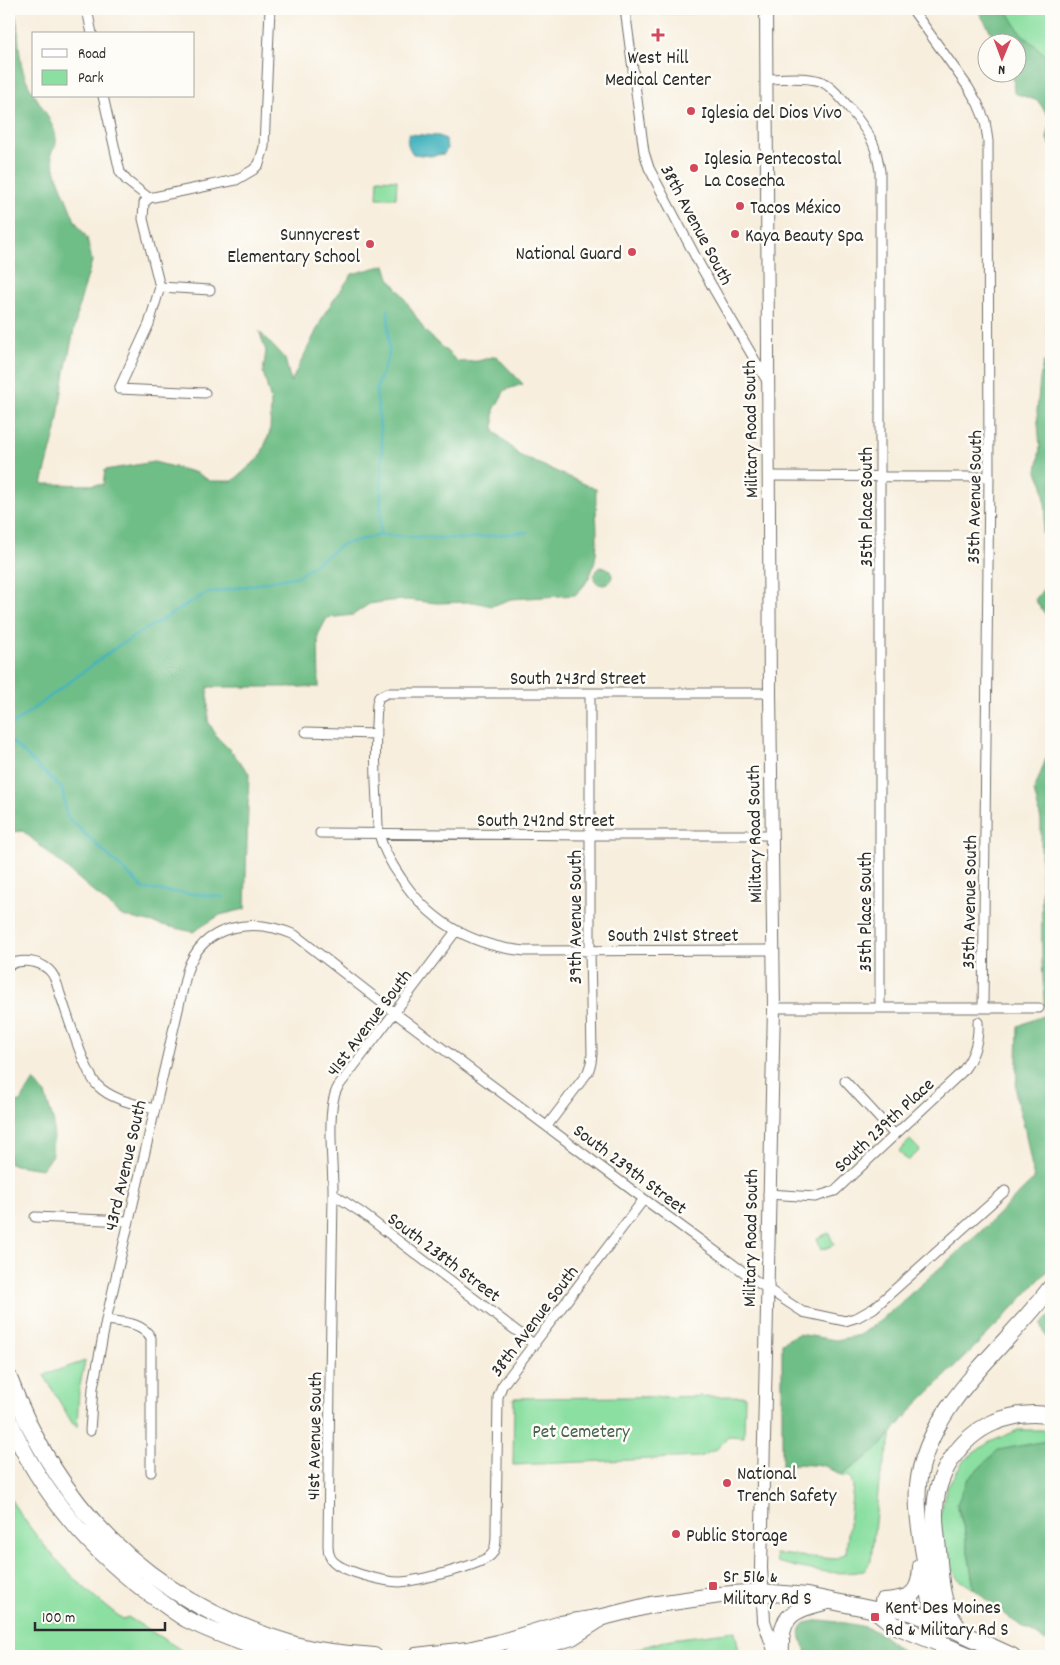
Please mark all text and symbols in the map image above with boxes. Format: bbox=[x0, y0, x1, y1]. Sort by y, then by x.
marker: West Hill Medical Center bbox=[651, 28, 665, 42]
legend bbox=[32, 32, 195, 98]
north arrow bbox=[978, 32, 1028, 82]
text: Road bbox=[78, 44, 106, 66]
place label: West Hill Medical Center bbox=[605, 46, 711, 95]
text: N bbox=[998, 59, 1005, 79]
text: Park bbox=[78, 68, 104, 90]
place label: Iglesia del Dios Vivo bbox=[701, 101, 842, 128]
marker: Iglesia del Dios Vivo bbox=[685, 105, 697, 117]
place label: Iglesia Pentecostal La Cosecha bbox=[704, 147, 842, 196]
street label: 38th Avenue South bbox=[652, 160, 738, 291]
marker: Iglesia Pentecostal La Cosecha bbox=[688, 162, 700, 174]
place label: Tacos México bbox=[750, 196, 841, 223]
marker: Tacos México bbox=[734, 200, 746, 212]
place label: Sunnycrest Elementary School bbox=[227, 223, 360, 272]
place label: Kaya Beauty Spa bbox=[745, 224, 864, 251]
marker: Kaya Beauty Spa bbox=[729, 228, 741, 240]
marker: Sunnycrest Elementary School bbox=[364, 238, 376, 250]
place label: National Guard bbox=[516, 242, 622, 269]
marker: National Guard bbox=[626, 246, 638, 258]
street label: Military Road South bbox=[738, 360, 767, 498]
street label: 35th Avenue South bbox=[962, 430, 991, 564]
street label: 35th Place South bbox=[855, 447, 882, 567]
street label: South 243rd Street bbox=[510, 667, 646, 694]
street label: Military Road South bbox=[742, 765, 771, 903]
street label: South 242nd Street bbox=[477, 809, 615, 836]
street label: 35th Avenue South bbox=[957, 835, 986, 969]
street label: 39th Avenue South bbox=[564, 850, 591, 984]
street label: 35th Place South bbox=[854, 852, 881, 972]
street label: South 241st Street bbox=[608, 924, 738, 951]
street label: 41st Avenue South bbox=[321, 965, 420, 1084]
street label: South 239th Place bbox=[829, 1073, 942, 1180]
street label: 43rd Avenue South bbox=[99, 1098, 156, 1234]
street label: South 239th Street bbox=[566, 1119, 692, 1223]
street label: Military Road South bbox=[738, 1169, 767, 1307]
street label: South 238th Street bbox=[381, 1207, 505, 1310]
street label: 38th Avenue South bbox=[485, 1261, 587, 1383]
street label: 41st Avenue South bbox=[302, 1372, 331, 1501]
park label: Pet Cemetery bbox=[532, 1420, 630, 1447]
place label: National Trench Safety bbox=[737, 1462, 837, 1511]
marker: National Trench Safety bbox=[721, 1477, 733, 1489]
place label: Public Storage bbox=[686, 1524, 788, 1551]
marker: Public Storage bbox=[670, 1528, 682, 1540]
place label: Sr 516 & Military Rd S bbox=[723, 1565, 812, 1614]
marker: Sr 516 & Military Rd S bbox=[707, 1580, 719, 1592]
place label: Kent Des Moines Rd & Military Rd S bbox=[885, 1596, 1009, 1645]
scale bar bbox=[35, 1600, 165, 1632]
text: 100 m bbox=[42, 1608, 75, 1630]
marker: Kent Des Moines Rd & Military Rd S bbox=[869, 1611, 881, 1623]

